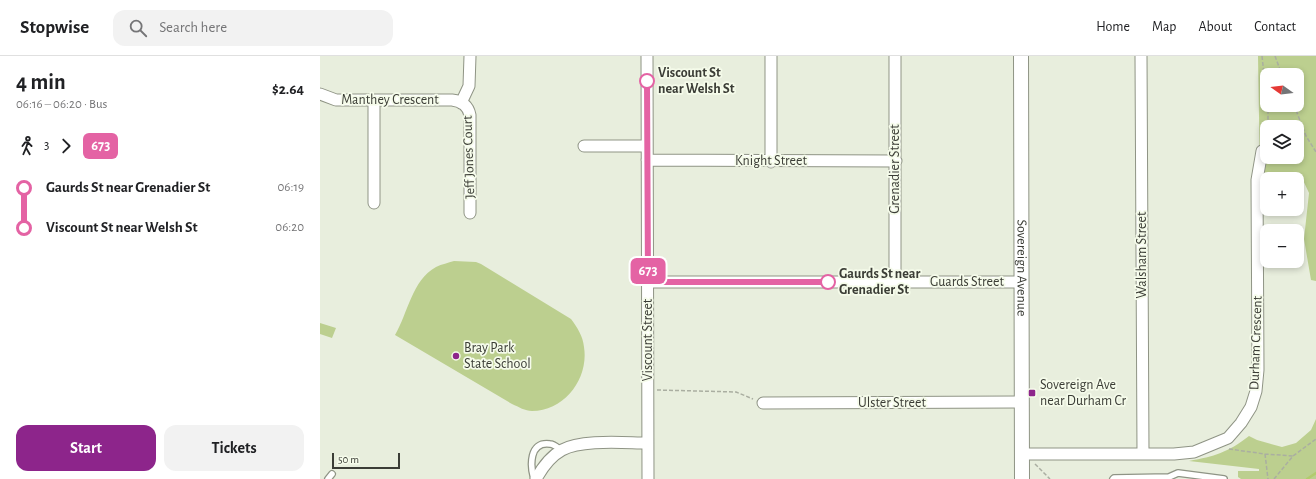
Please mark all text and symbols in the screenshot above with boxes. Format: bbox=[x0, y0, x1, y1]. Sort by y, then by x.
search box bbox=[113, 10, 393, 46]
icon: search bbox=[127, 17, 149, 39]
text: Stopwise bbox=[20, 18, 89, 37]
text: Search here bbox=[159, 20, 227, 35]
text: Home bbox=[1096, 20, 1130, 34]
text: Map bbox=[1152, 20, 1176, 34]
text: About bbox=[1198, 20, 1232, 34]
text: Contact bbox=[1254, 20, 1296, 34]
place label: Viscount St near Welsh St bbox=[658, 66, 735, 96]
north arrow bbox=[1260, 68, 1304, 112]
map controls bbox=[1260, 68, 1304, 268]
text: 4 min bbox=[16, 71, 66, 93]
marker: Viscount St near Welsh St bbox=[639, 73, 655, 89]
text: $2.64 bbox=[272, 82, 304, 97]
street label: Manthey Crescent bbox=[341, 93, 439, 107]
text: 06:16 – 06:20 · Bus bbox=[16, 98, 107, 111]
street label: Jeff Jones Court bbox=[461, 115, 477, 199]
button: layers bbox=[1260, 120, 1304, 164]
street label: Grenadier Street bbox=[888, 124, 902, 214]
icon: walk bbox=[16, 135, 38, 157]
icon: forward bbox=[55, 135, 77, 157]
text: 3 bbox=[44, 139, 49, 152]
text: 673 bbox=[91, 139, 110, 153]
street label: Knight Street bbox=[735, 154, 808, 168]
button: + bbox=[1260, 172, 1304, 216]
text: Gaurds St near Grenadier St bbox=[46, 180, 210, 195]
text: 06:19 bbox=[277, 181, 304, 194]
street label: Walsham Street bbox=[1135, 211, 1149, 298]
text: Viscount St near Welsh St bbox=[46, 220, 197, 235]
street label: Sovereign Avenue bbox=[1014, 220, 1029, 316]
text: 06:20 bbox=[275, 221, 304, 234]
button: − bbox=[1260, 224, 1304, 268]
line badge: 673 bbox=[625, 258, 671, 284]
text: 673 bbox=[639, 264, 657, 278]
place label: Gaurds St near Grenadier St bbox=[839, 267, 920, 297]
marker: Gaurds St near Grenadier St bbox=[820, 274, 836, 290]
street label: Guards Street bbox=[930, 275, 1004, 289]
street label: Durham Crescent bbox=[1247, 295, 1265, 390]
street label: Viscount Street bbox=[641, 298, 655, 381]
place label: Bray Park State School bbox=[464, 341, 531, 371]
marker: Bray Park State School bbox=[451, 351, 461, 361]
place label: Sovereign Ave near Durham Cr bbox=[1040, 378, 1127, 408]
marker: Sovereign Ave near Durham Cr bbox=[1027, 388, 1037, 398]
street label: Ulster Street bbox=[858, 396, 926, 410]
button: Start bbox=[16, 425, 156, 471]
button: Tickets bbox=[164, 425, 304, 471]
scale bar bbox=[332, 451, 400, 470]
text: 50 m bbox=[338, 454, 359, 465]

